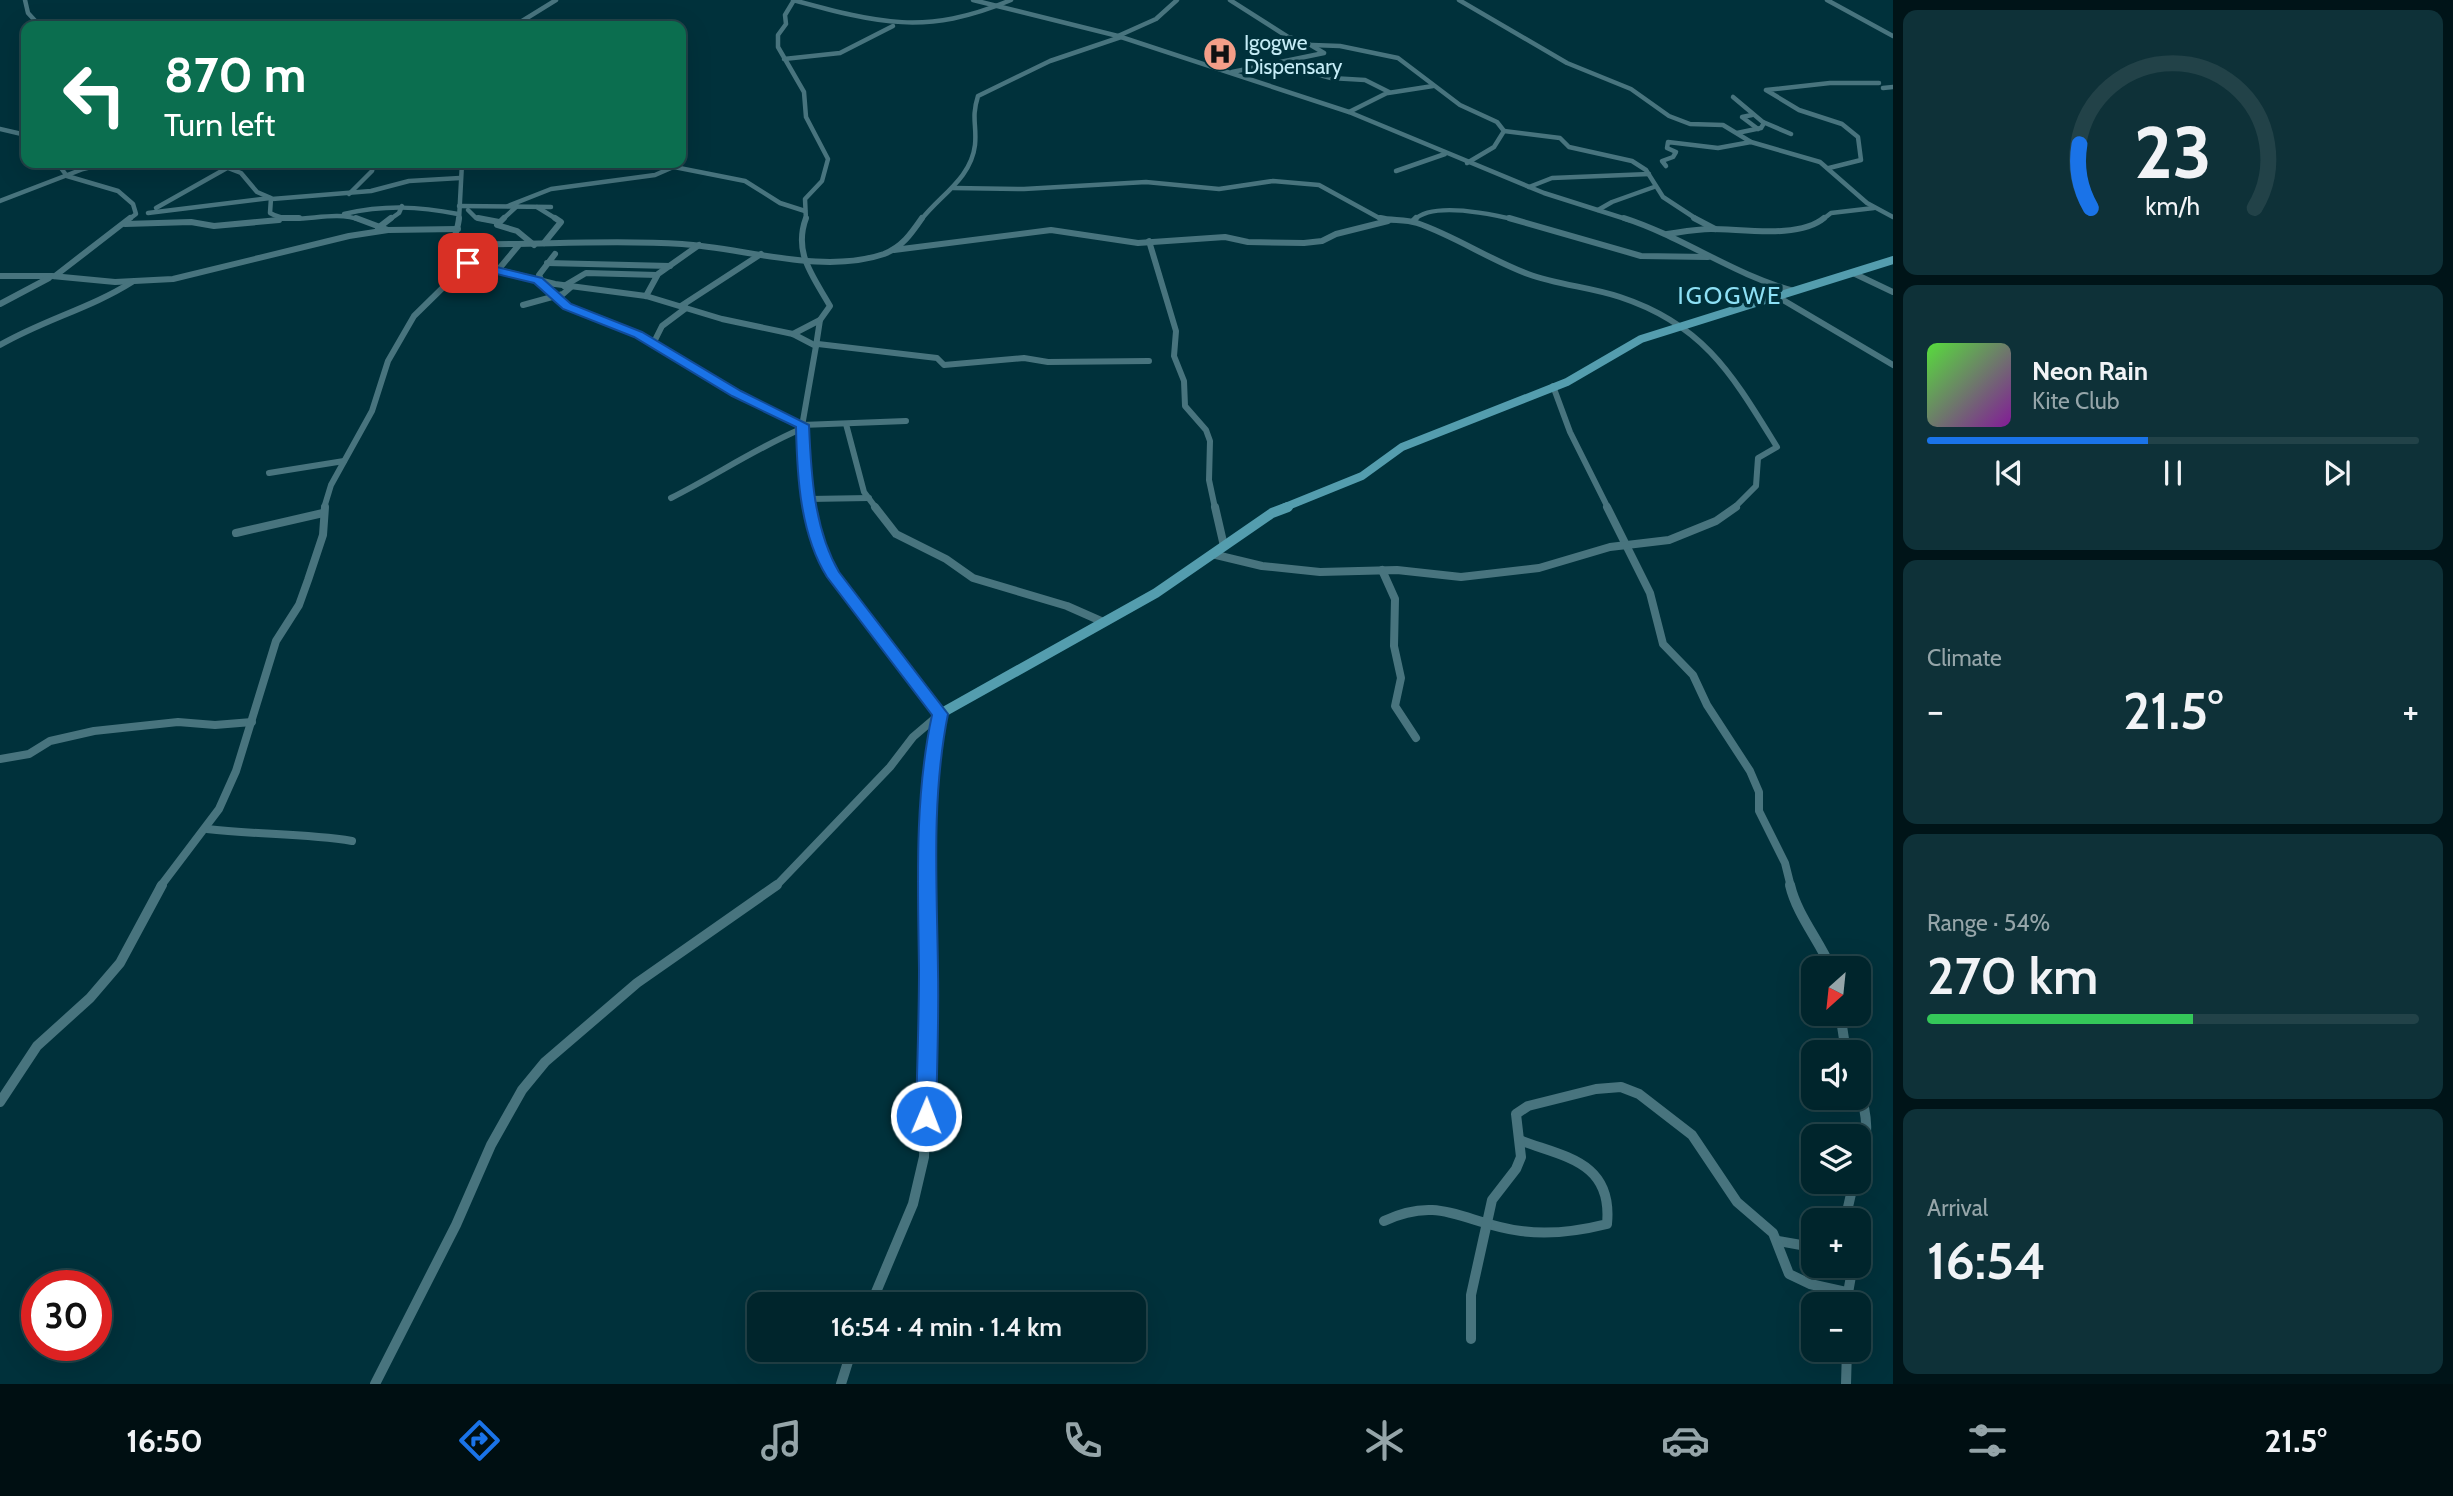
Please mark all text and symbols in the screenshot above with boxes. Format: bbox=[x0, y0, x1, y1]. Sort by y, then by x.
place label: Igogwe Dispensary bbox=[1244, 30, 1343, 79]
hospital icon: Igogwe Dispensary bbox=[1201, 35, 1239, 73]
text: 870 m bbox=[164, 45, 306, 104]
icon: left bbox=[49, 49, 140, 140]
text: Turn left bbox=[164, 105, 275, 144]
text: 23 bbox=[2134, 109, 2212, 197]
text: km/h bbox=[2146, 191, 2200, 221]
pin bbox=[438, 233, 498, 293]
icon: arrive bbox=[449, 244, 487, 282]
district label: IGOGWE bbox=[1678, 281, 1782, 310]
text: Neon Rain bbox=[2032, 355, 2148, 387]
text: Kite Club bbox=[2032, 387, 2119, 415]
icon: previous bbox=[1990, 454, 2028, 492]
icon: pause bbox=[2154, 454, 2192, 492]
icon: next bbox=[2318, 454, 2356, 492]
text: Climate bbox=[1927, 644, 2002, 672]
text: 21.5° bbox=[2123, 679, 2223, 742]
text: − bbox=[1927, 687, 1944, 734]
text: + bbox=[2402, 687, 2419, 734]
text: Range · 54% bbox=[1927, 909, 2050, 937]
text: 270 km bbox=[1927, 944, 2098, 1007]
north arrow bbox=[1801, 956, 1871, 1026]
map controls bbox=[1801, 956, 1871, 1362]
button: sound bbox=[1801, 1040, 1871, 1110]
position arrow bbox=[889, 1079, 963, 1153]
button: layers bbox=[1801, 1124, 1871, 1194]
text: Arrival bbox=[1927, 1194, 1988, 1222]
button: + bbox=[1801, 1208, 1871, 1278]
text: 16:54 bbox=[1927, 1229, 2045, 1292]
speed limit sign: 30 bbox=[21, 1270, 112, 1361]
button: − bbox=[1801, 1292, 1871, 1362]
text: 16:54 · 4 min · 1.4 km bbox=[831, 1311, 1062, 1343]
icon: directions bbox=[455, 1416, 504, 1465]
icon: music bbox=[757, 1416, 806, 1465]
icon: phone bbox=[1058, 1416, 1107, 1465]
icon: climate bbox=[1360, 1416, 1409, 1465]
icon: car bbox=[1661, 1416, 1710, 1465]
icon: filters bbox=[1963, 1416, 2012, 1465]
text: 16:50 bbox=[126, 1421, 203, 1460]
text: 21.5° bbox=[2264, 1421, 2327, 1460]

